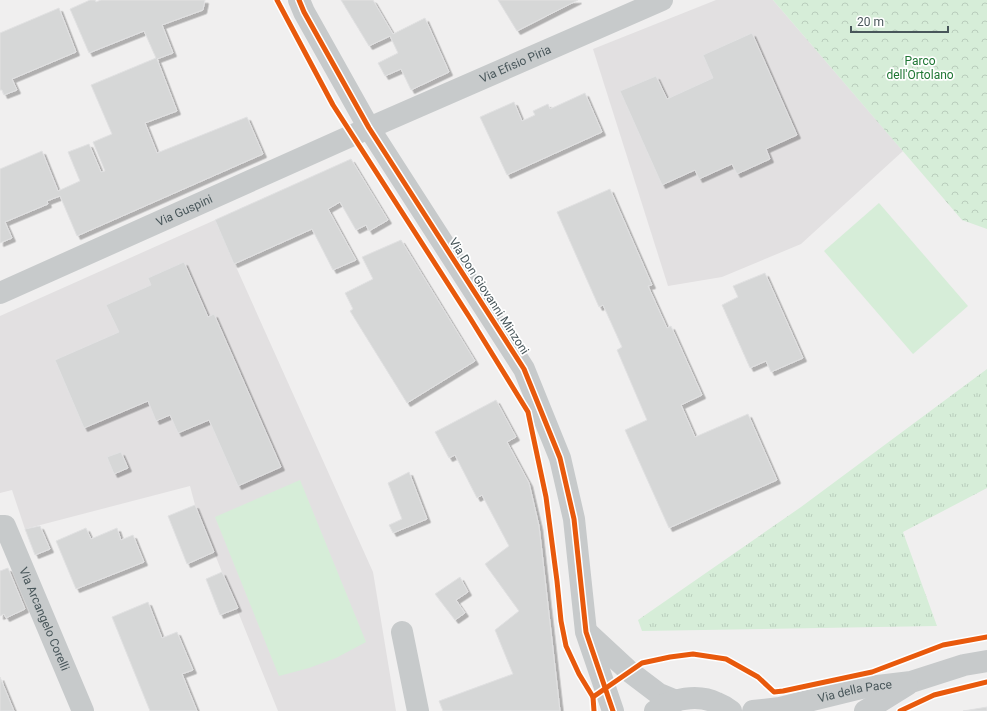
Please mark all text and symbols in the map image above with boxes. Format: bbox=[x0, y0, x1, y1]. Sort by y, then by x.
scale bar bbox=[851, 8, 948, 34]
text: 20 m bbox=[857, 15, 884, 29]
street label: Via Efisio Piria bbox=[478, 42, 553, 86]
park label: Parco dell'Ortolano bbox=[886, 54, 954, 82]
street label: Via Guspini bbox=[154, 192, 215, 229]
street label: Via Don Giovanni Minzoni bbox=[446, 235, 532, 357]
street label: Via Arcangelo Corelli bbox=[16, 565, 72, 673]
street label: Via della Pace bbox=[816, 677, 893, 705]

